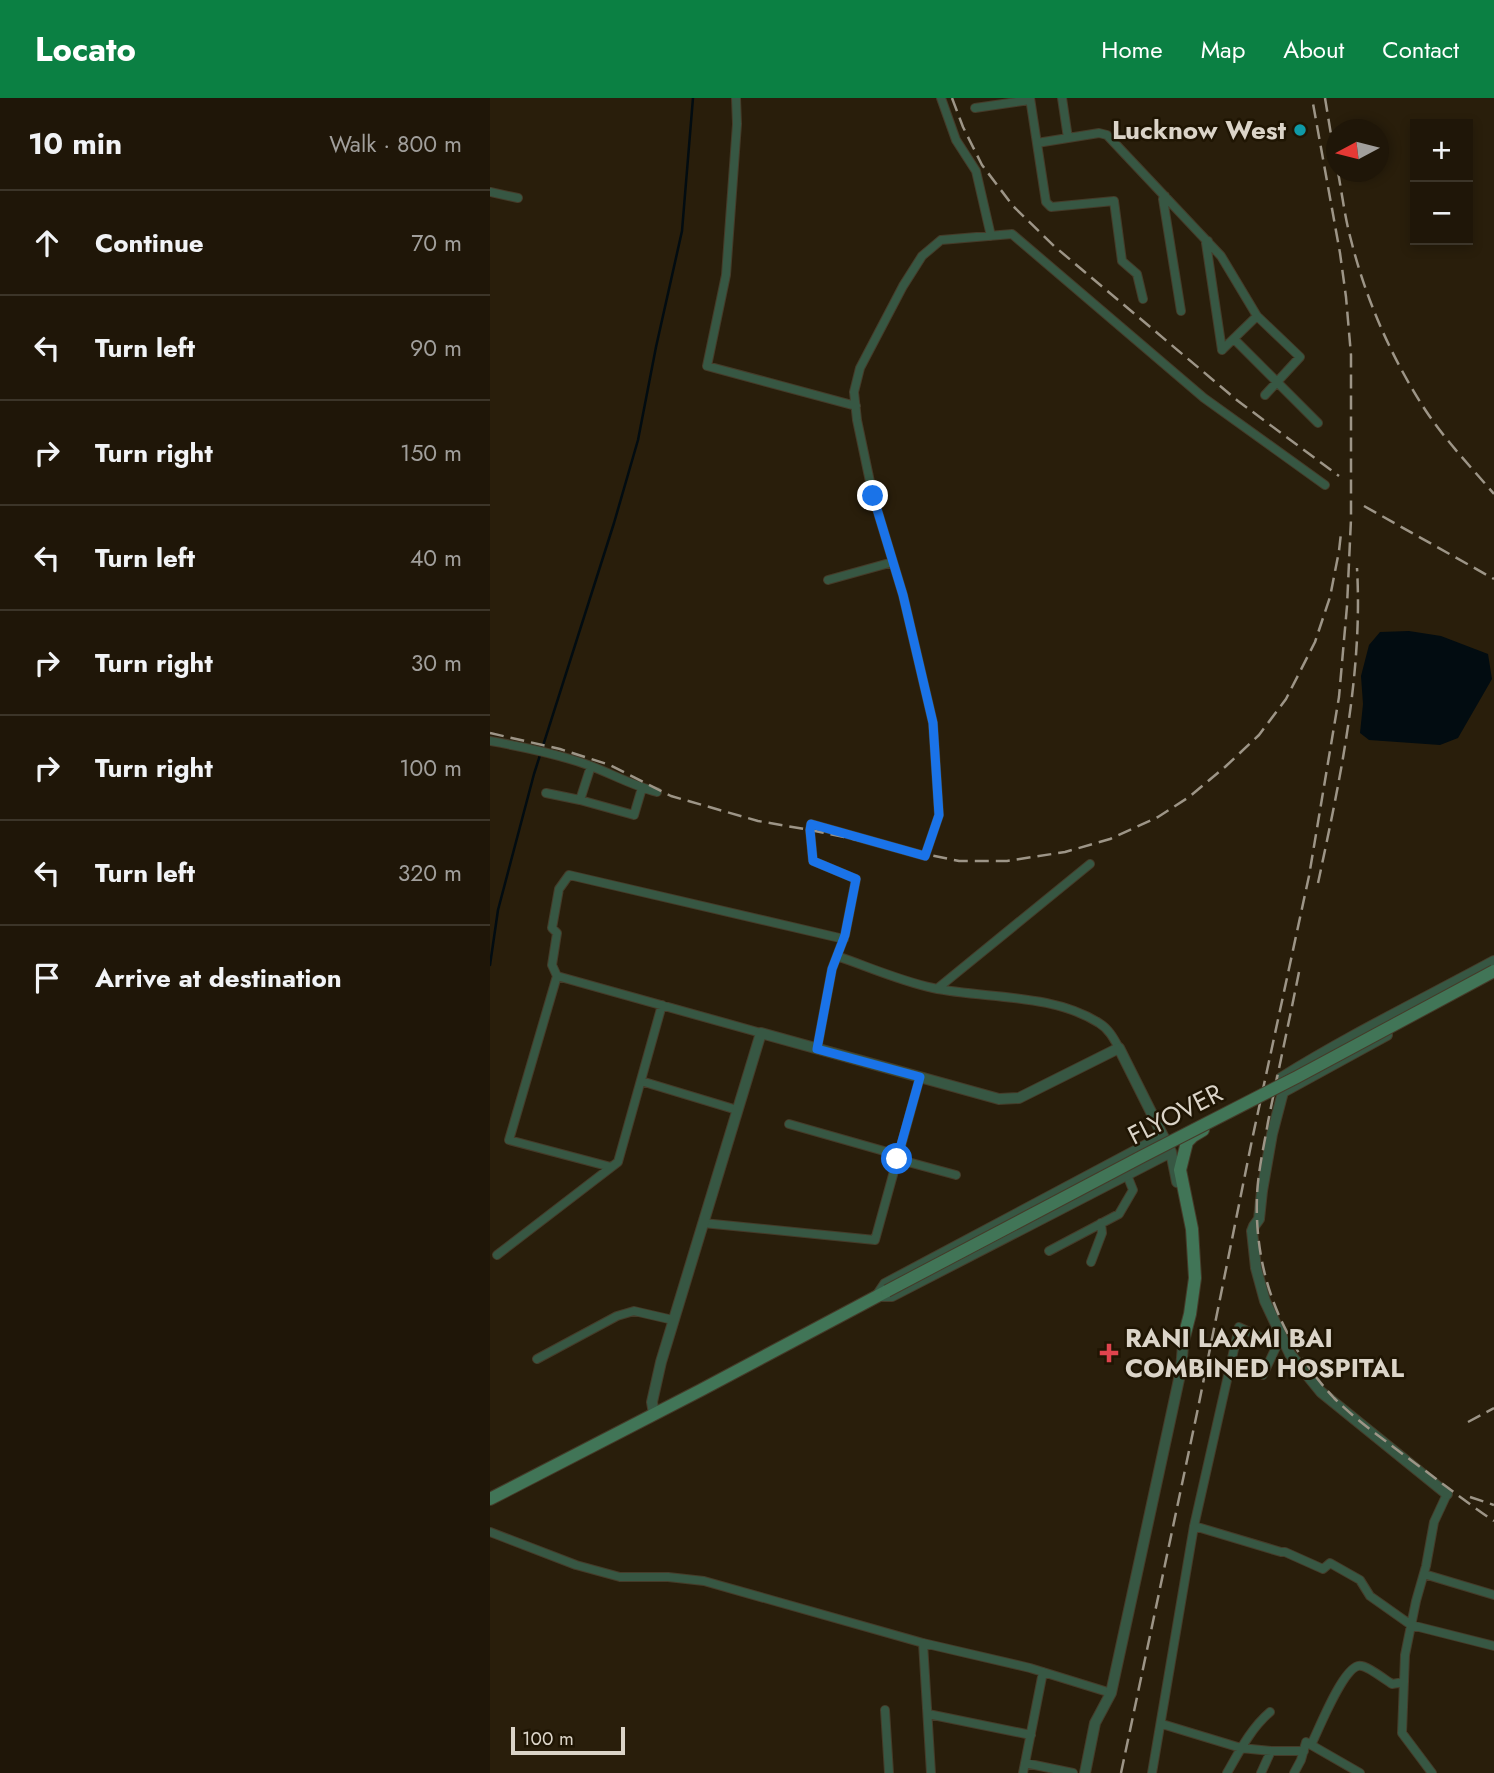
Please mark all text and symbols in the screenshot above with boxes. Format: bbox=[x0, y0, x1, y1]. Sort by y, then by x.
text: Locato bbox=[35, 26, 136, 73]
text: Home bbox=[1101, 32, 1163, 67]
text: Map bbox=[1201, 32, 1245, 67]
text: About bbox=[1283, 32, 1344, 67]
text: Contact bbox=[1382, 32, 1459, 67]
place label: Lucknow West bbox=[1112, 111, 1287, 149]
north arrow bbox=[1326, 119, 1389, 182]
map controls bbox=[1410, 119, 1473, 245]
button: + bbox=[1410, 119, 1473, 182]
text: 10 min bbox=[28, 122, 122, 165]
marker: Lucknow West bbox=[1292, 122, 1308, 138]
text: Walk · 800 m bbox=[329, 127, 462, 161]
button: − bbox=[1410, 182, 1473, 245]
icon: ahead bbox=[28, 224, 66, 262]
text: Continue bbox=[95, 224, 204, 262]
text: 70 m bbox=[411, 226, 462, 260]
icon: left bbox=[28, 329, 66, 367]
text: Turn left bbox=[95, 329, 195, 367]
text: 90 m bbox=[410, 331, 462, 365]
icon: right bbox=[28, 434, 66, 472]
text: Turn right bbox=[95, 434, 213, 472]
text: 150 m bbox=[400, 436, 462, 470]
route end bbox=[857, 480, 888, 511]
icon: left bbox=[28, 539, 66, 577]
text: Turn left bbox=[95, 539, 195, 577]
text: 40 m bbox=[410, 541, 462, 575]
icon: right bbox=[28, 644, 66, 682]
text: Turn right bbox=[95, 644, 213, 682]
text: 30 m bbox=[411, 646, 462, 680]
icon: right bbox=[28, 749, 66, 787]
text: Turn right bbox=[95, 749, 213, 787]
text: 100 m bbox=[399, 751, 462, 785]
icon: left bbox=[28, 854, 66, 892]
text: Turn left bbox=[95, 854, 195, 892]
text: 320 m bbox=[398, 856, 462, 890]
icon: arrive bbox=[28, 959, 66, 997]
text: Arrive at destination bbox=[95, 959, 342, 997]
street label: FLYOVER bbox=[1121, 1074, 1229, 1154]
route start bbox=[881, 1143, 912, 1174]
place label: RANI LAXMI BAI COMBINED HOSPITAL bbox=[1125, 1319, 1404, 1387]
marker: RANI LAXMI BAI COMBINED HOSPITAL bbox=[1099, 1343, 1119, 1363]
scale bar bbox=[511, 1724, 625, 1756]
text: 100 m bbox=[522, 1725, 574, 1752]

